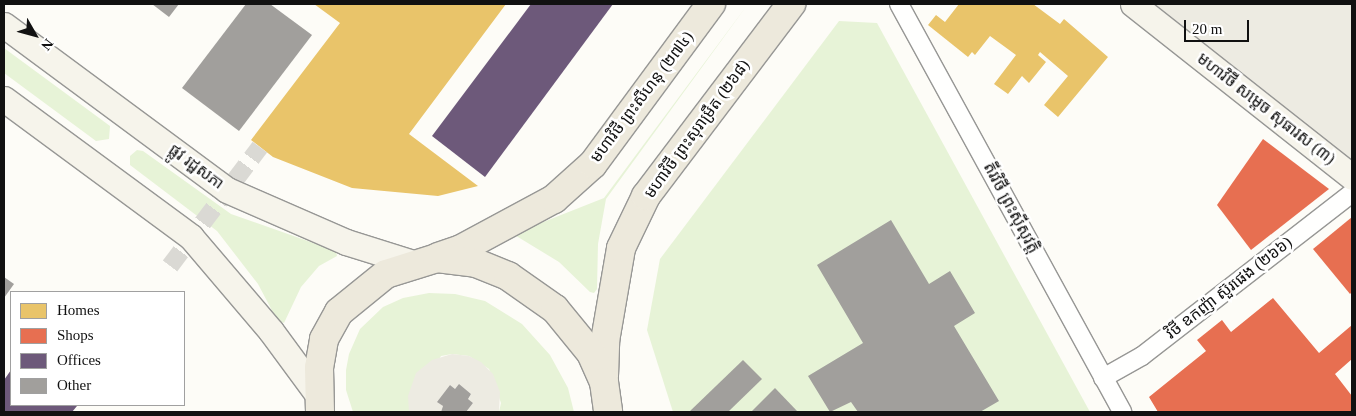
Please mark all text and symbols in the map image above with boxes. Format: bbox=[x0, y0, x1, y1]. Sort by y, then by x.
north arrow bbox=[10, 10, 60, 60]
scale bar bbox=[1186, 10, 1251, 42]
text: 20 m bbox=[1192, 21, 1222, 37]
street label: មហាវិថី ព្រះសីហនុ (២៧៤) bbox=[586, 28, 698, 166]
text: N bbox=[38, 36, 56, 53]
street label: មហាវិថី សម្តេច សុធារស (៣) bbox=[1193, 49, 1339, 169]
street label: មហាវិថី ព្រះសុរាម្រឹត (២៦៨) bbox=[640, 56, 754, 202]
street label: ផ្លូវ រដ្ឋសភា bbox=[165, 140, 227, 194]
street label: តីរវិថី ព្រះស៊ីសុវត្តិ bbox=[979, 159, 1043, 257]
street label: វិថី ឧកញ៉ា ស៊ួរផេង (២៦៦) bbox=[1162, 233, 1296, 343]
legend bbox=[10, 291, 185, 406]
text: Homes bbox=[57, 302, 100, 318]
text: Shops bbox=[57, 327, 94, 343]
text: Offices bbox=[57, 352, 101, 368]
text: Other bbox=[57, 377, 91, 393]

